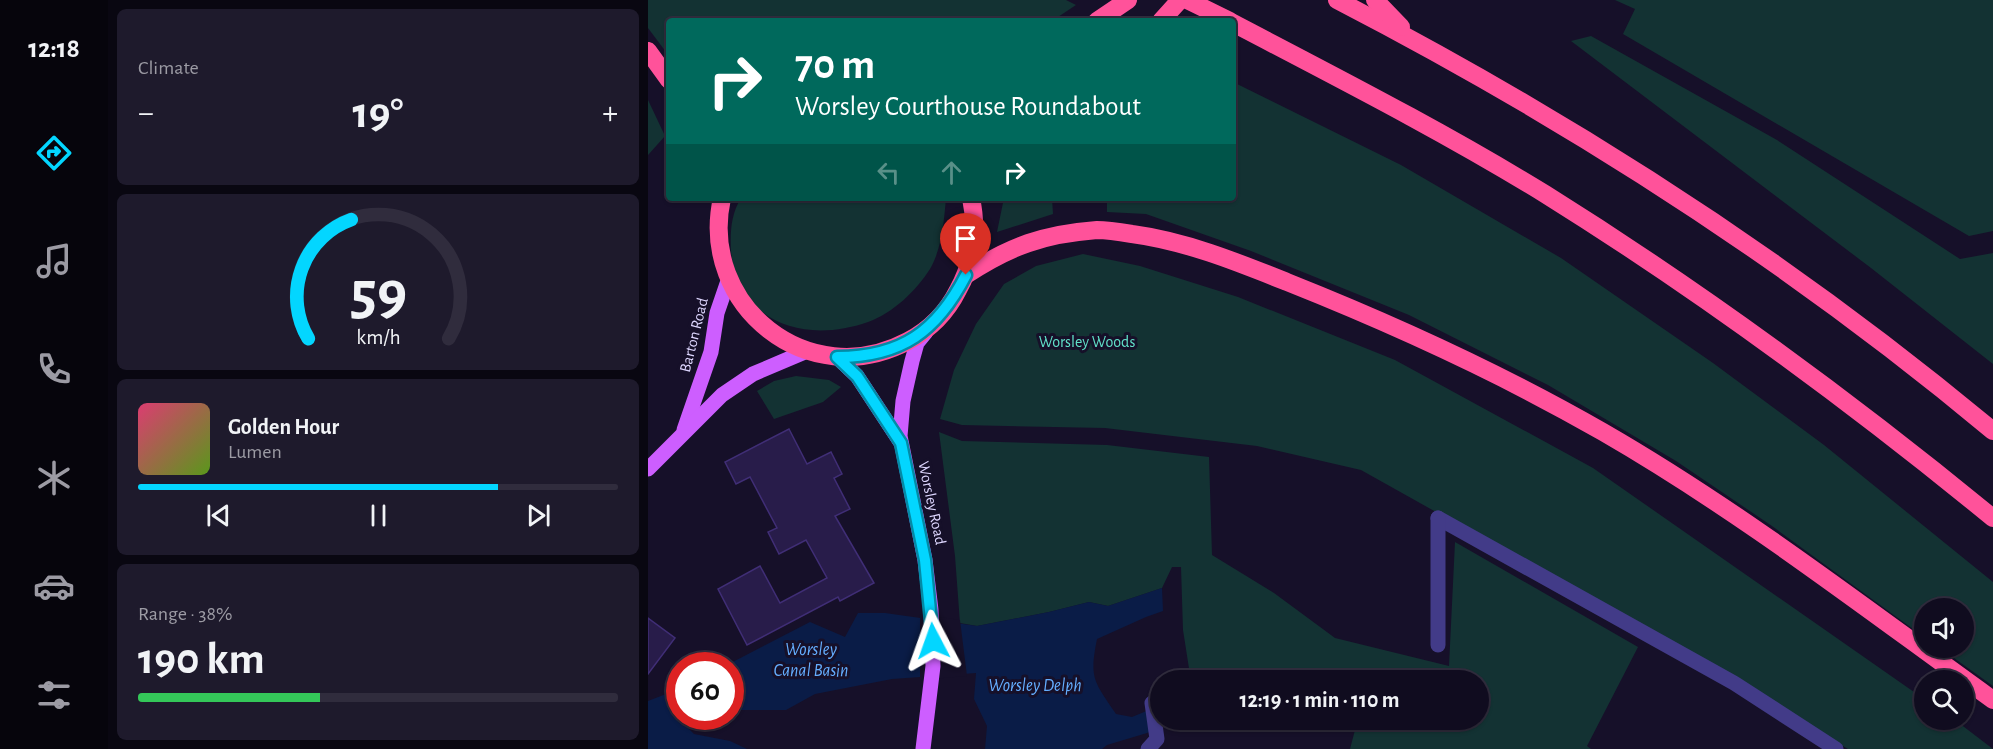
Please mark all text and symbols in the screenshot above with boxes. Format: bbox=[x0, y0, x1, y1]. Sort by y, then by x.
text: 12:18 bbox=[28, 35, 80, 62]
icon: right bbox=[696, 42, 774, 120]
text: 70 m bbox=[795, 44, 875, 86]
text: Climate bbox=[138, 58, 199, 78]
text: 19° bbox=[352, 91, 404, 136]
text: Worsley Courthouse Roundabout bbox=[795, 93, 1141, 120]
text: − bbox=[138, 97, 154, 130]
text: + bbox=[602, 97, 618, 130]
icon: directions bbox=[33, 132, 75, 174]
icon: left bbox=[872, 156, 905, 189]
icon: ahead bbox=[935, 156, 968, 189]
icon: right bbox=[998, 156, 1031, 189]
pin bbox=[940, 213, 991, 275]
icon: arrive bbox=[949, 222, 982, 255]
icon: music bbox=[33, 240, 75, 282]
text: 59 bbox=[349, 263, 407, 325]
street label: Barton Road bbox=[677, 296, 711, 374]
text: km/h bbox=[356, 327, 400, 348]
park label: Worsley Woods bbox=[1039, 334, 1135, 351]
icon: phone bbox=[33, 348, 75, 390]
text: Golden Hour bbox=[228, 416, 339, 438]
text: Lumen bbox=[228, 442, 282, 462]
icon: climate bbox=[33, 457, 75, 499]
street label: Worsley Road bbox=[914, 460, 949, 546]
icon: previous bbox=[202, 499, 235, 532]
icon: pause bbox=[362, 499, 395, 532]
icon: next bbox=[522, 499, 555, 532]
icon: car bbox=[33, 565, 75, 607]
map controls bbox=[1914, 598, 1974, 730]
button: sound bbox=[1914, 598, 1974, 658]
text: Range · 38% bbox=[138, 604, 232, 624]
position arrow bbox=[901, 609, 965, 673]
text: 190 km bbox=[138, 637, 265, 682]
water label: Worsley Canal Basin bbox=[774, 641, 848, 680]
speed limit sign: 60 bbox=[666, 652, 744, 730]
button: search bbox=[1914, 670, 1974, 730]
icon: filters bbox=[33, 674, 75, 716]
water label: Worsley Delph bbox=[988, 677, 1082, 695]
text: 12:19 · 1 min · 110 m bbox=[1240, 689, 1400, 711]

